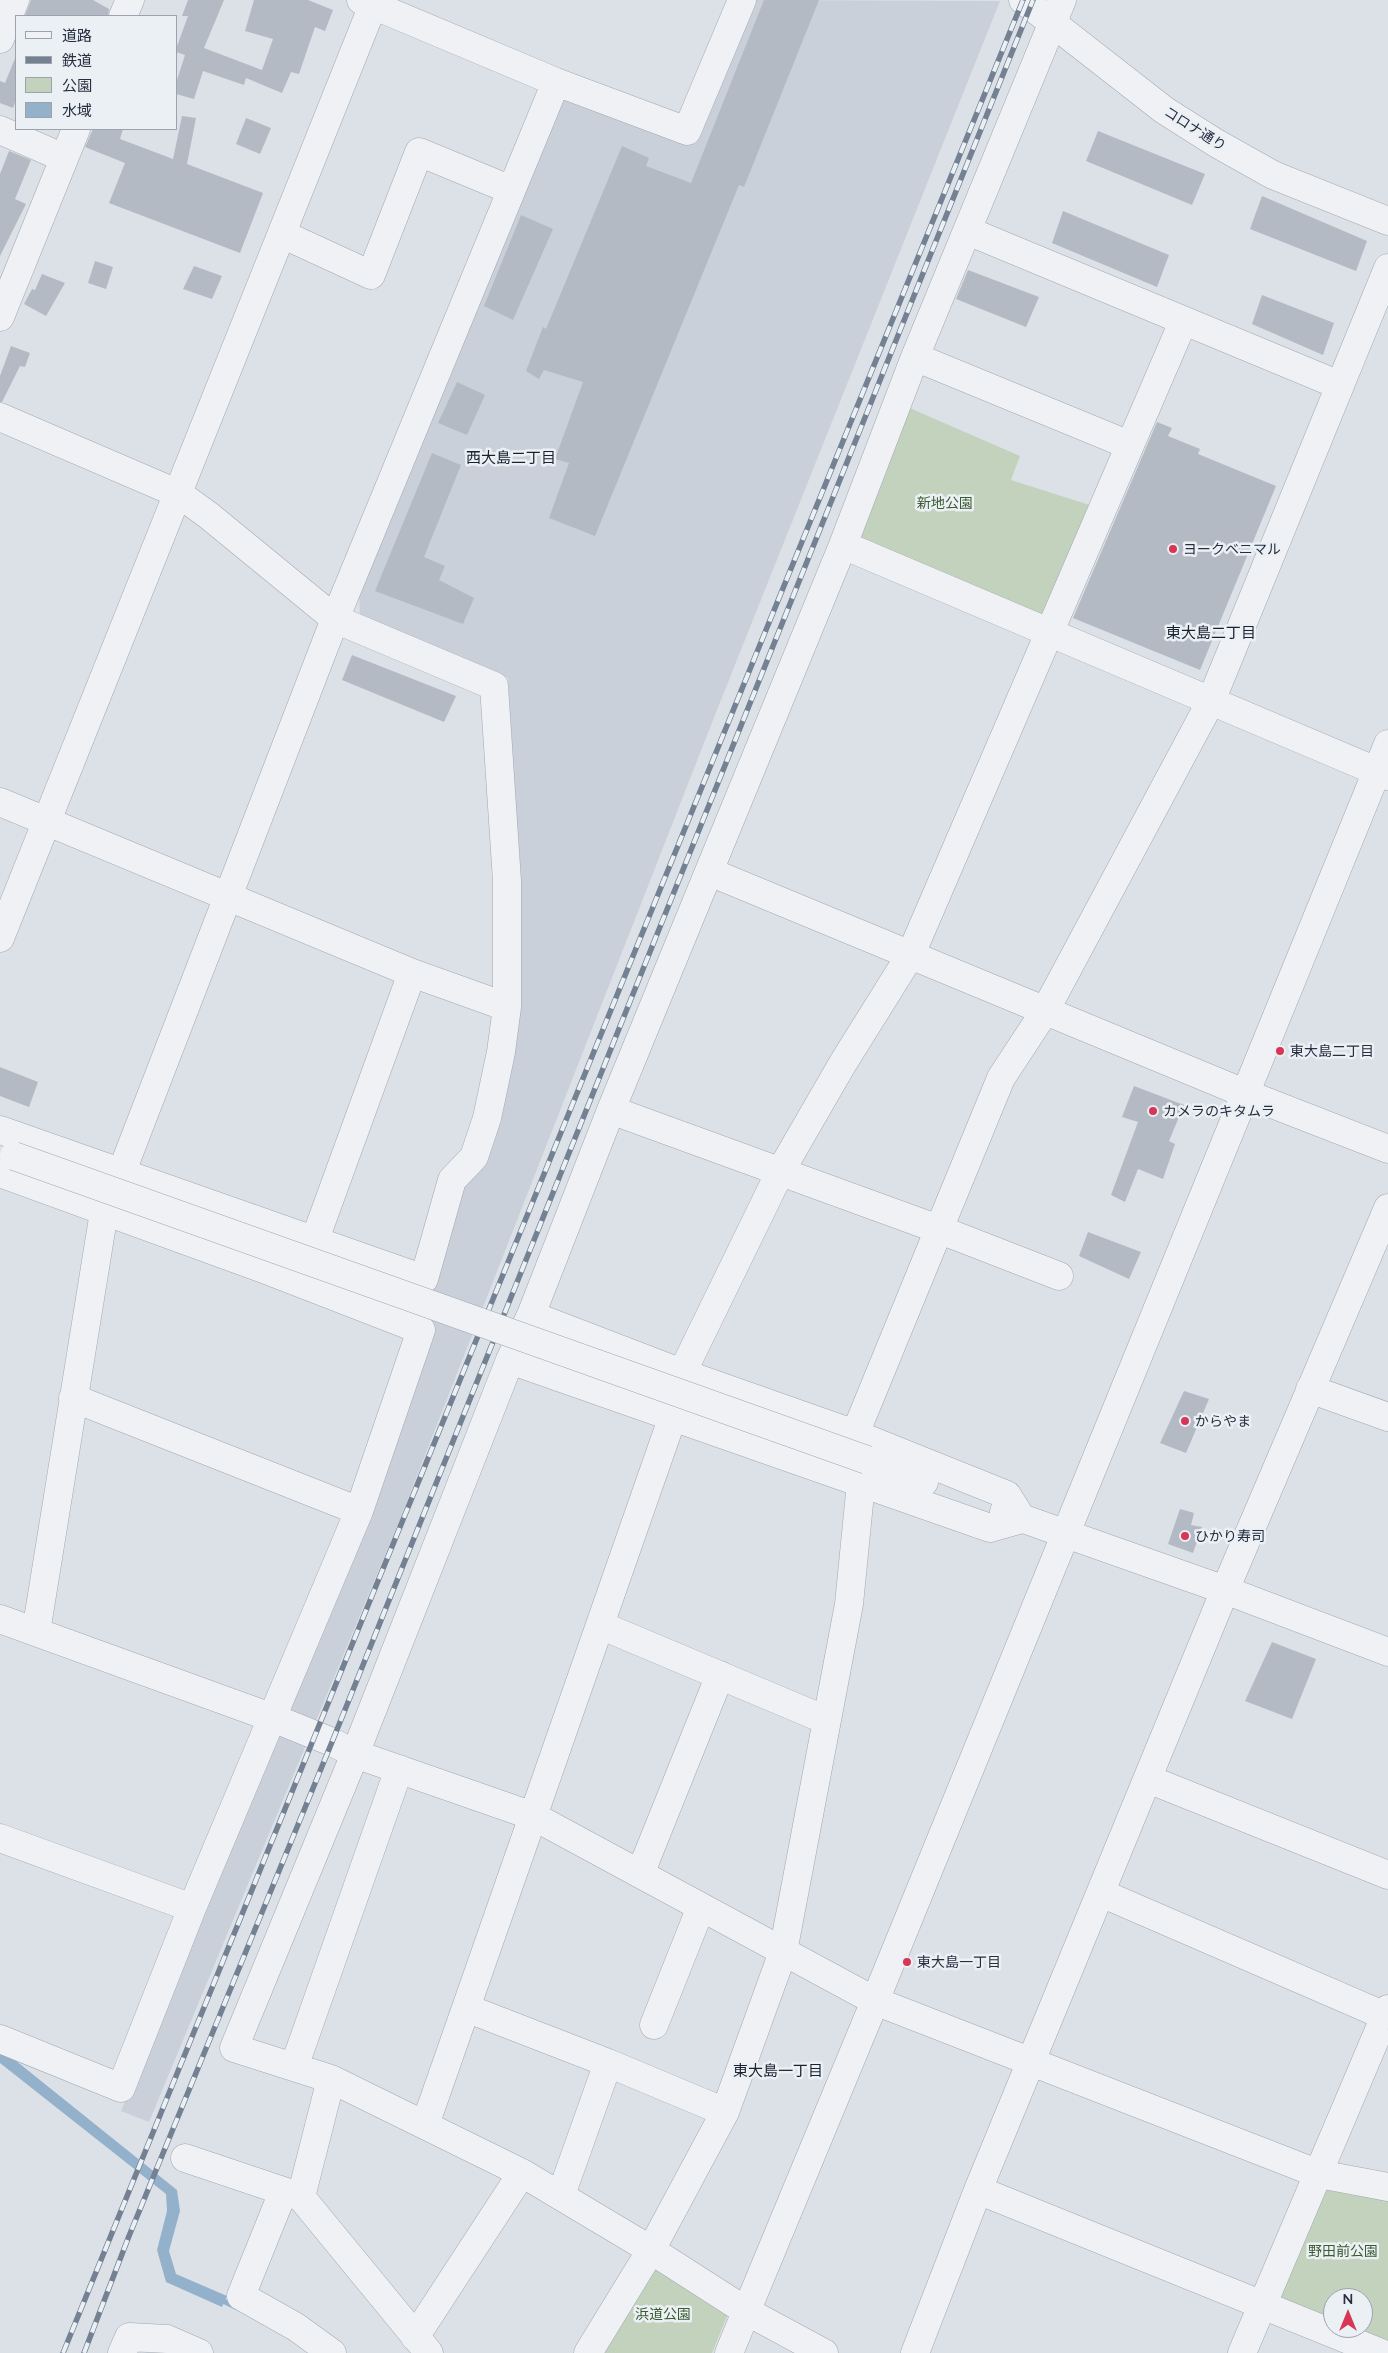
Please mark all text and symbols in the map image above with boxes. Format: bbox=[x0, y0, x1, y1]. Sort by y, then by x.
legend bbox=[15, 15, 178, 130]
text: 道路 bbox=[62, 26, 92, 44]
text: 鉄道 bbox=[62, 51, 92, 69]
text: 公園 bbox=[62, 76, 92, 94]
text: 水域 bbox=[62, 101, 92, 119]
street label: コロナ通り bbox=[1161, 103, 1229, 155]
district label: 西大島二丁目 bbox=[466, 449, 556, 467]
park label: 新地公園 bbox=[917, 495, 973, 511]
place label: ヨークベニマル bbox=[1183, 541, 1281, 557]
marker: ヨークベニマル bbox=[1167, 543, 1179, 555]
district label: 東大島二丁目 bbox=[1166, 624, 1256, 642]
place label: 東大島二丁目 bbox=[1290, 1043, 1374, 1059]
marker: 東大島二丁目 bbox=[1274, 1045, 1286, 1057]
place label: カメラのキタムラ bbox=[1163, 1103, 1275, 1119]
marker: カメラのキタムラ bbox=[1147, 1105, 1159, 1117]
place label: からやま bbox=[1195, 1413, 1251, 1429]
marker: からやま bbox=[1179, 1415, 1191, 1427]
place label: ひかり寿司 bbox=[1195, 1528, 1265, 1544]
marker: ひかり寿司 bbox=[1179, 1530, 1191, 1542]
place label: 東大島一丁目 bbox=[917, 1954, 1001, 1970]
marker: 東大島一丁目 bbox=[901, 1956, 913, 1968]
district label: 東大島一丁目 bbox=[733, 2062, 823, 2080]
park label: 野田前公園 bbox=[1308, 2243, 1378, 2259]
north arrow bbox=[1323, 2288, 1373, 2338]
text: N bbox=[1343, 2290, 1353, 2307]
park label: 浜道公園 bbox=[635, 2306, 691, 2322]

